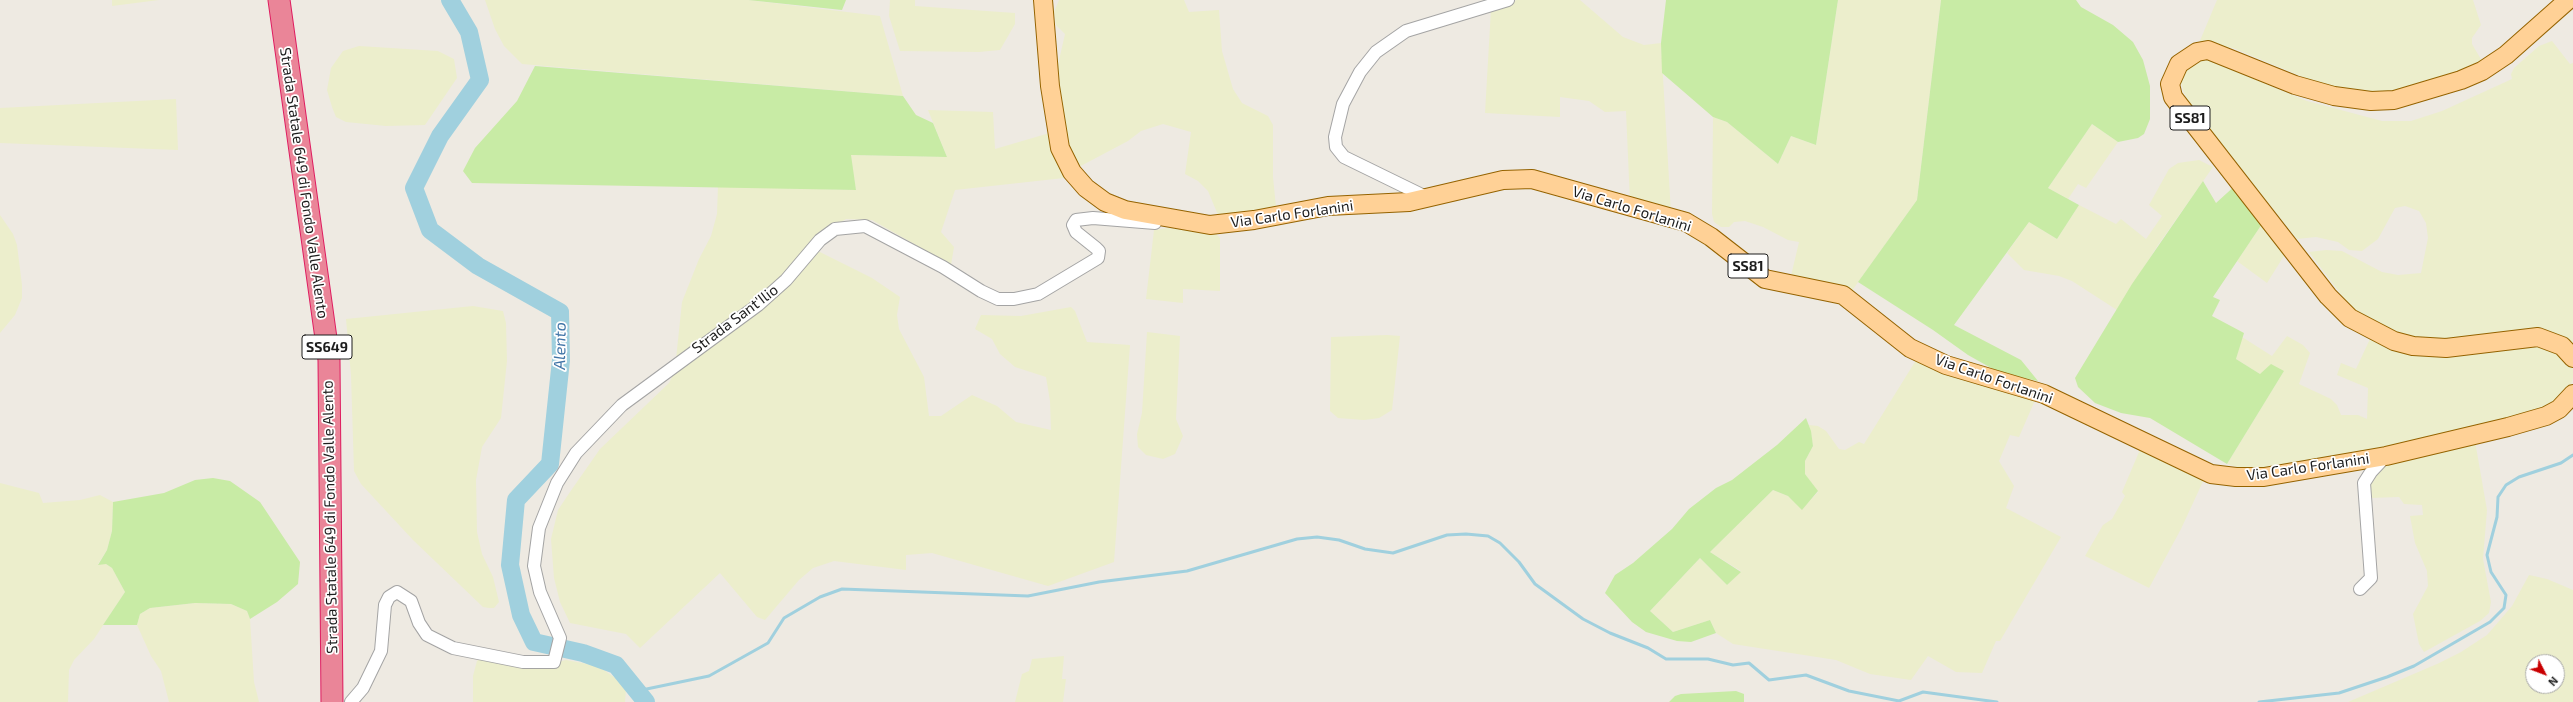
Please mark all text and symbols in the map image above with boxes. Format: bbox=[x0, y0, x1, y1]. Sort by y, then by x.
street label: Strada Statale 649 di Fondo Valle Alento bbox=[276, 46, 332, 320]
road number: SS81 bbox=[2170, 106, 2210, 130]
street label: Via Carlo Forlanini bbox=[1570, 182, 1694, 236]
street label: Via Carlo Forlanini bbox=[1230, 196, 1354, 232]
road number: SS81 bbox=[1728, 254, 1768, 278]
street label: Strada Sant'Ilio bbox=[688, 281, 782, 357]
water label: Alento bbox=[550, 322, 570, 370]
road number: SS649 bbox=[302, 335, 352, 359]
street label: Via Carlo Forlanini bbox=[1933, 350, 2055, 408]
street label: Strada Statale 649 di Fondo Valle Alento bbox=[319, 380, 341, 654]
street label: Via Carlo Forlanini bbox=[2246, 449, 2370, 485]
north arrow bbox=[2525, 654, 2565, 694]
text: N bbox=[2546, 674, 2561, 689]

